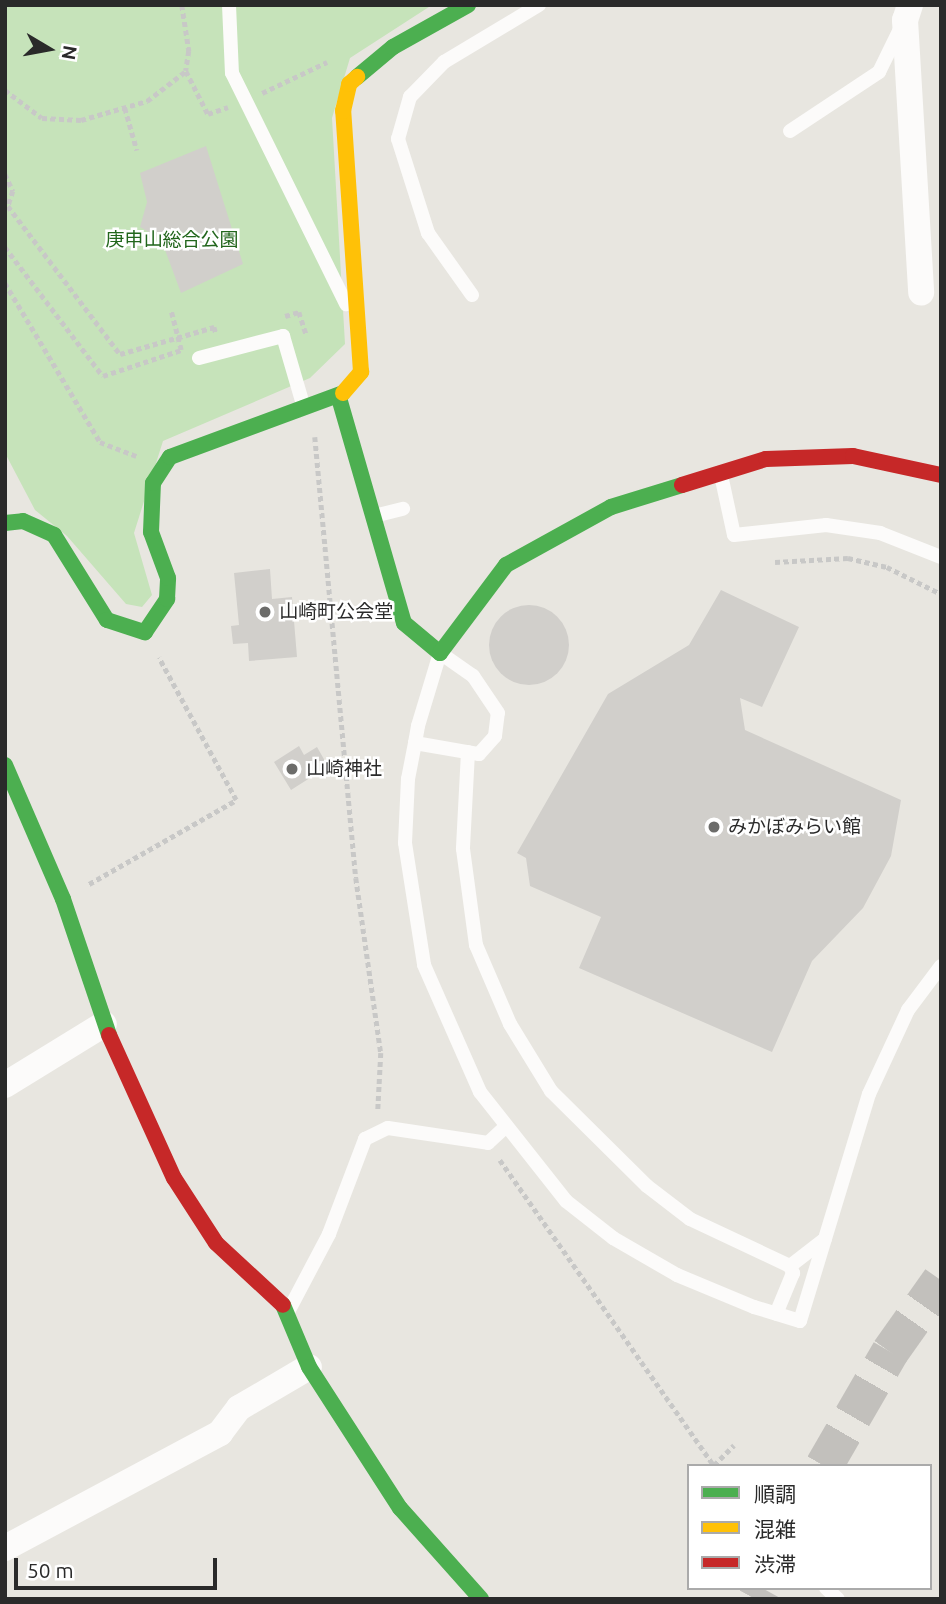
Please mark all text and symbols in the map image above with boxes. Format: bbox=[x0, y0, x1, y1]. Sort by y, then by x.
north arrow bbox=[14, 14, 84, 84]
text: N bbox=[58, 44, 82, 62]
park label: 庚申山総合公園 bbox=[106, 229, 238, 251]
place label: 山崎町公会堂 bbox=[279, 601, 393, 623]
marker: 山崎町公会堂 bbox=[257, 604, 273, 620]
place label: 山崎神社 bbox=[306, 758, 382, 780]
marker: 山崎神社 bbox=[284, 761, 300, 777]
place label: みかぼみらい館 bbox=[728, 816, 861, 838]
marker: みかぼみらい館 bbox=[706, 819, 722, 835]
legend bbox=[687, 1464, 932, 1590]
text: 順調 bbox=[754, 1482, 796, 1506]
text: 混雑 bbox=[754, 1517, 796, 1541]
scale bar bbox=[18, 1544, 220, 1588]
text: 渋滞 bbox=[754, 1552, 796, 1576]
text: 50 m bbox=[27, 1558, 74, 1582]

